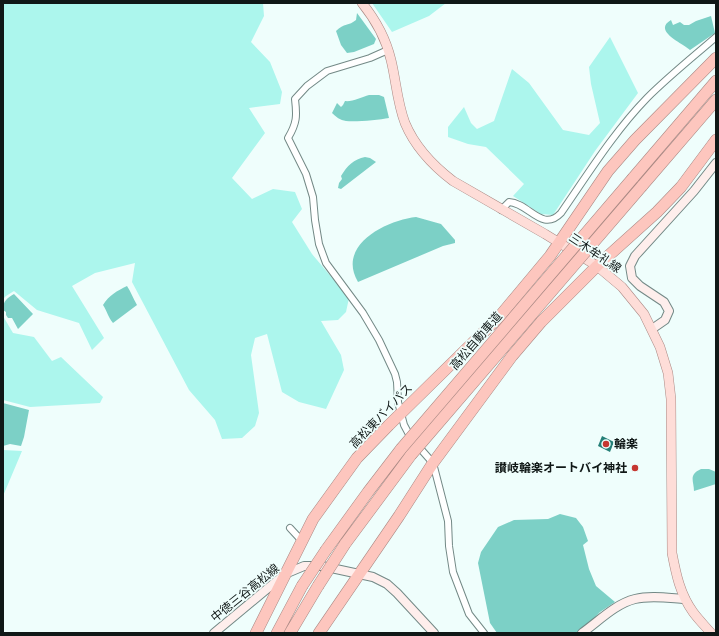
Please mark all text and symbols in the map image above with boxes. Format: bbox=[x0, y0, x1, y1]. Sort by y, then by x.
street label: 三木牟礼線 bbox=[566, 230, 624, 276]
street label: 高松自動車道 bbox=[446, 309, 505, 373]
street label: 高松東バイパス bbox=[346, 380, 415, 451]
place label: 輪楽 bbox=[614, 436, 638, 451]
marker: 輪楽 bbox=[601, 439, 611, 449]
place label: 讃岐輪楽オートバイ神社 bbox=[495, 460, 627, 475]
marker: 讃岐輪楽オートバイ神社 bbox=[630, 463, 640, 473]
street label: 中徳三谷高松線 bbox=[207, 560, 282, 625]

